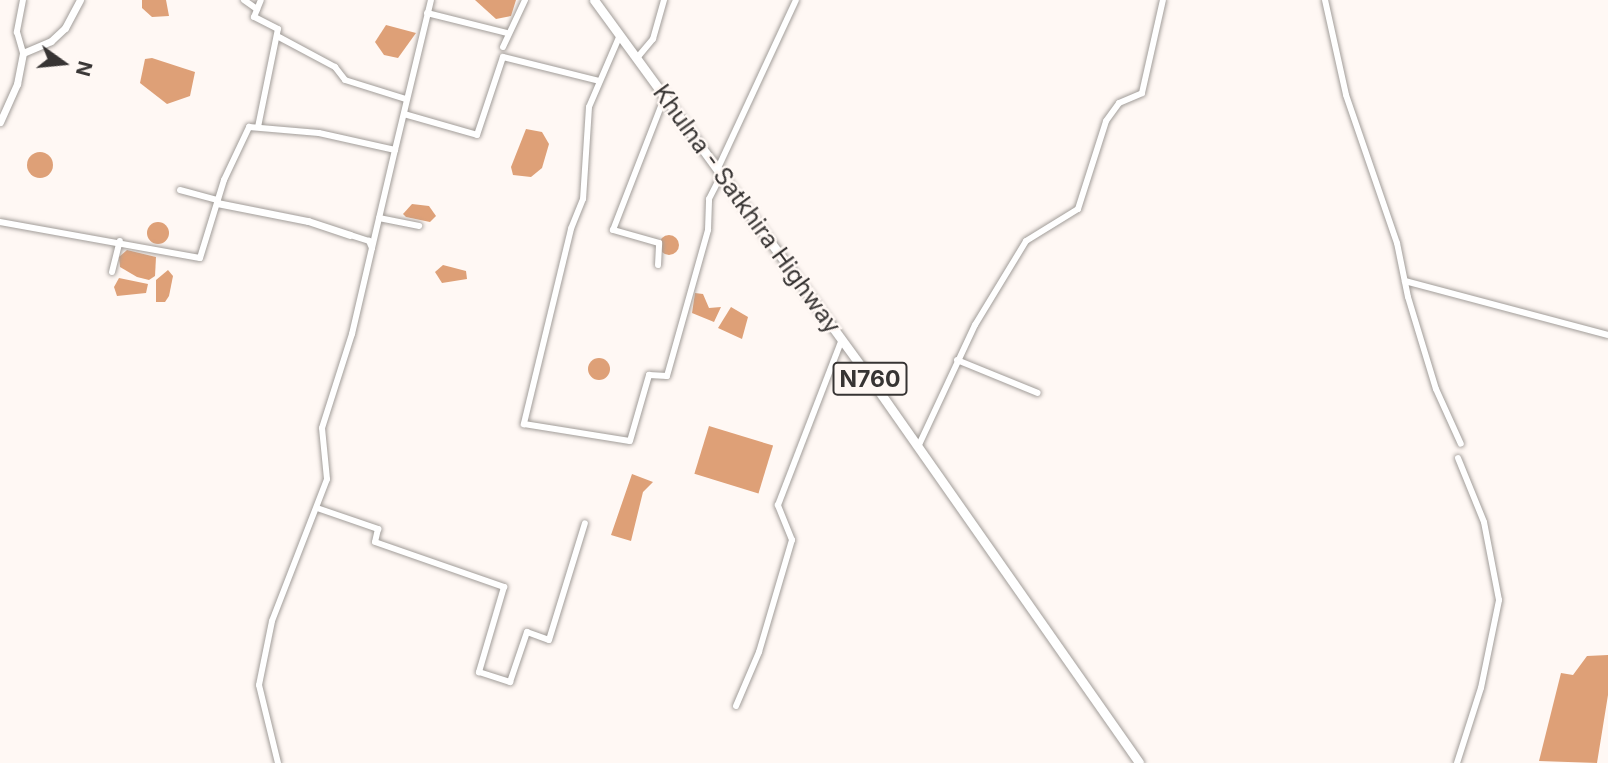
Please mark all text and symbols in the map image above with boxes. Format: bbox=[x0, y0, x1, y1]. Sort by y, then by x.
north arrow bbox=[28, 28, 98, 98]
text: N bbox=[71, 59, 97, 79]
street label: Khulna - Satkhira Highway bbox=[647, 79, 847, 339]
road number: N760 bbox=[832, 360, 908, 398]

